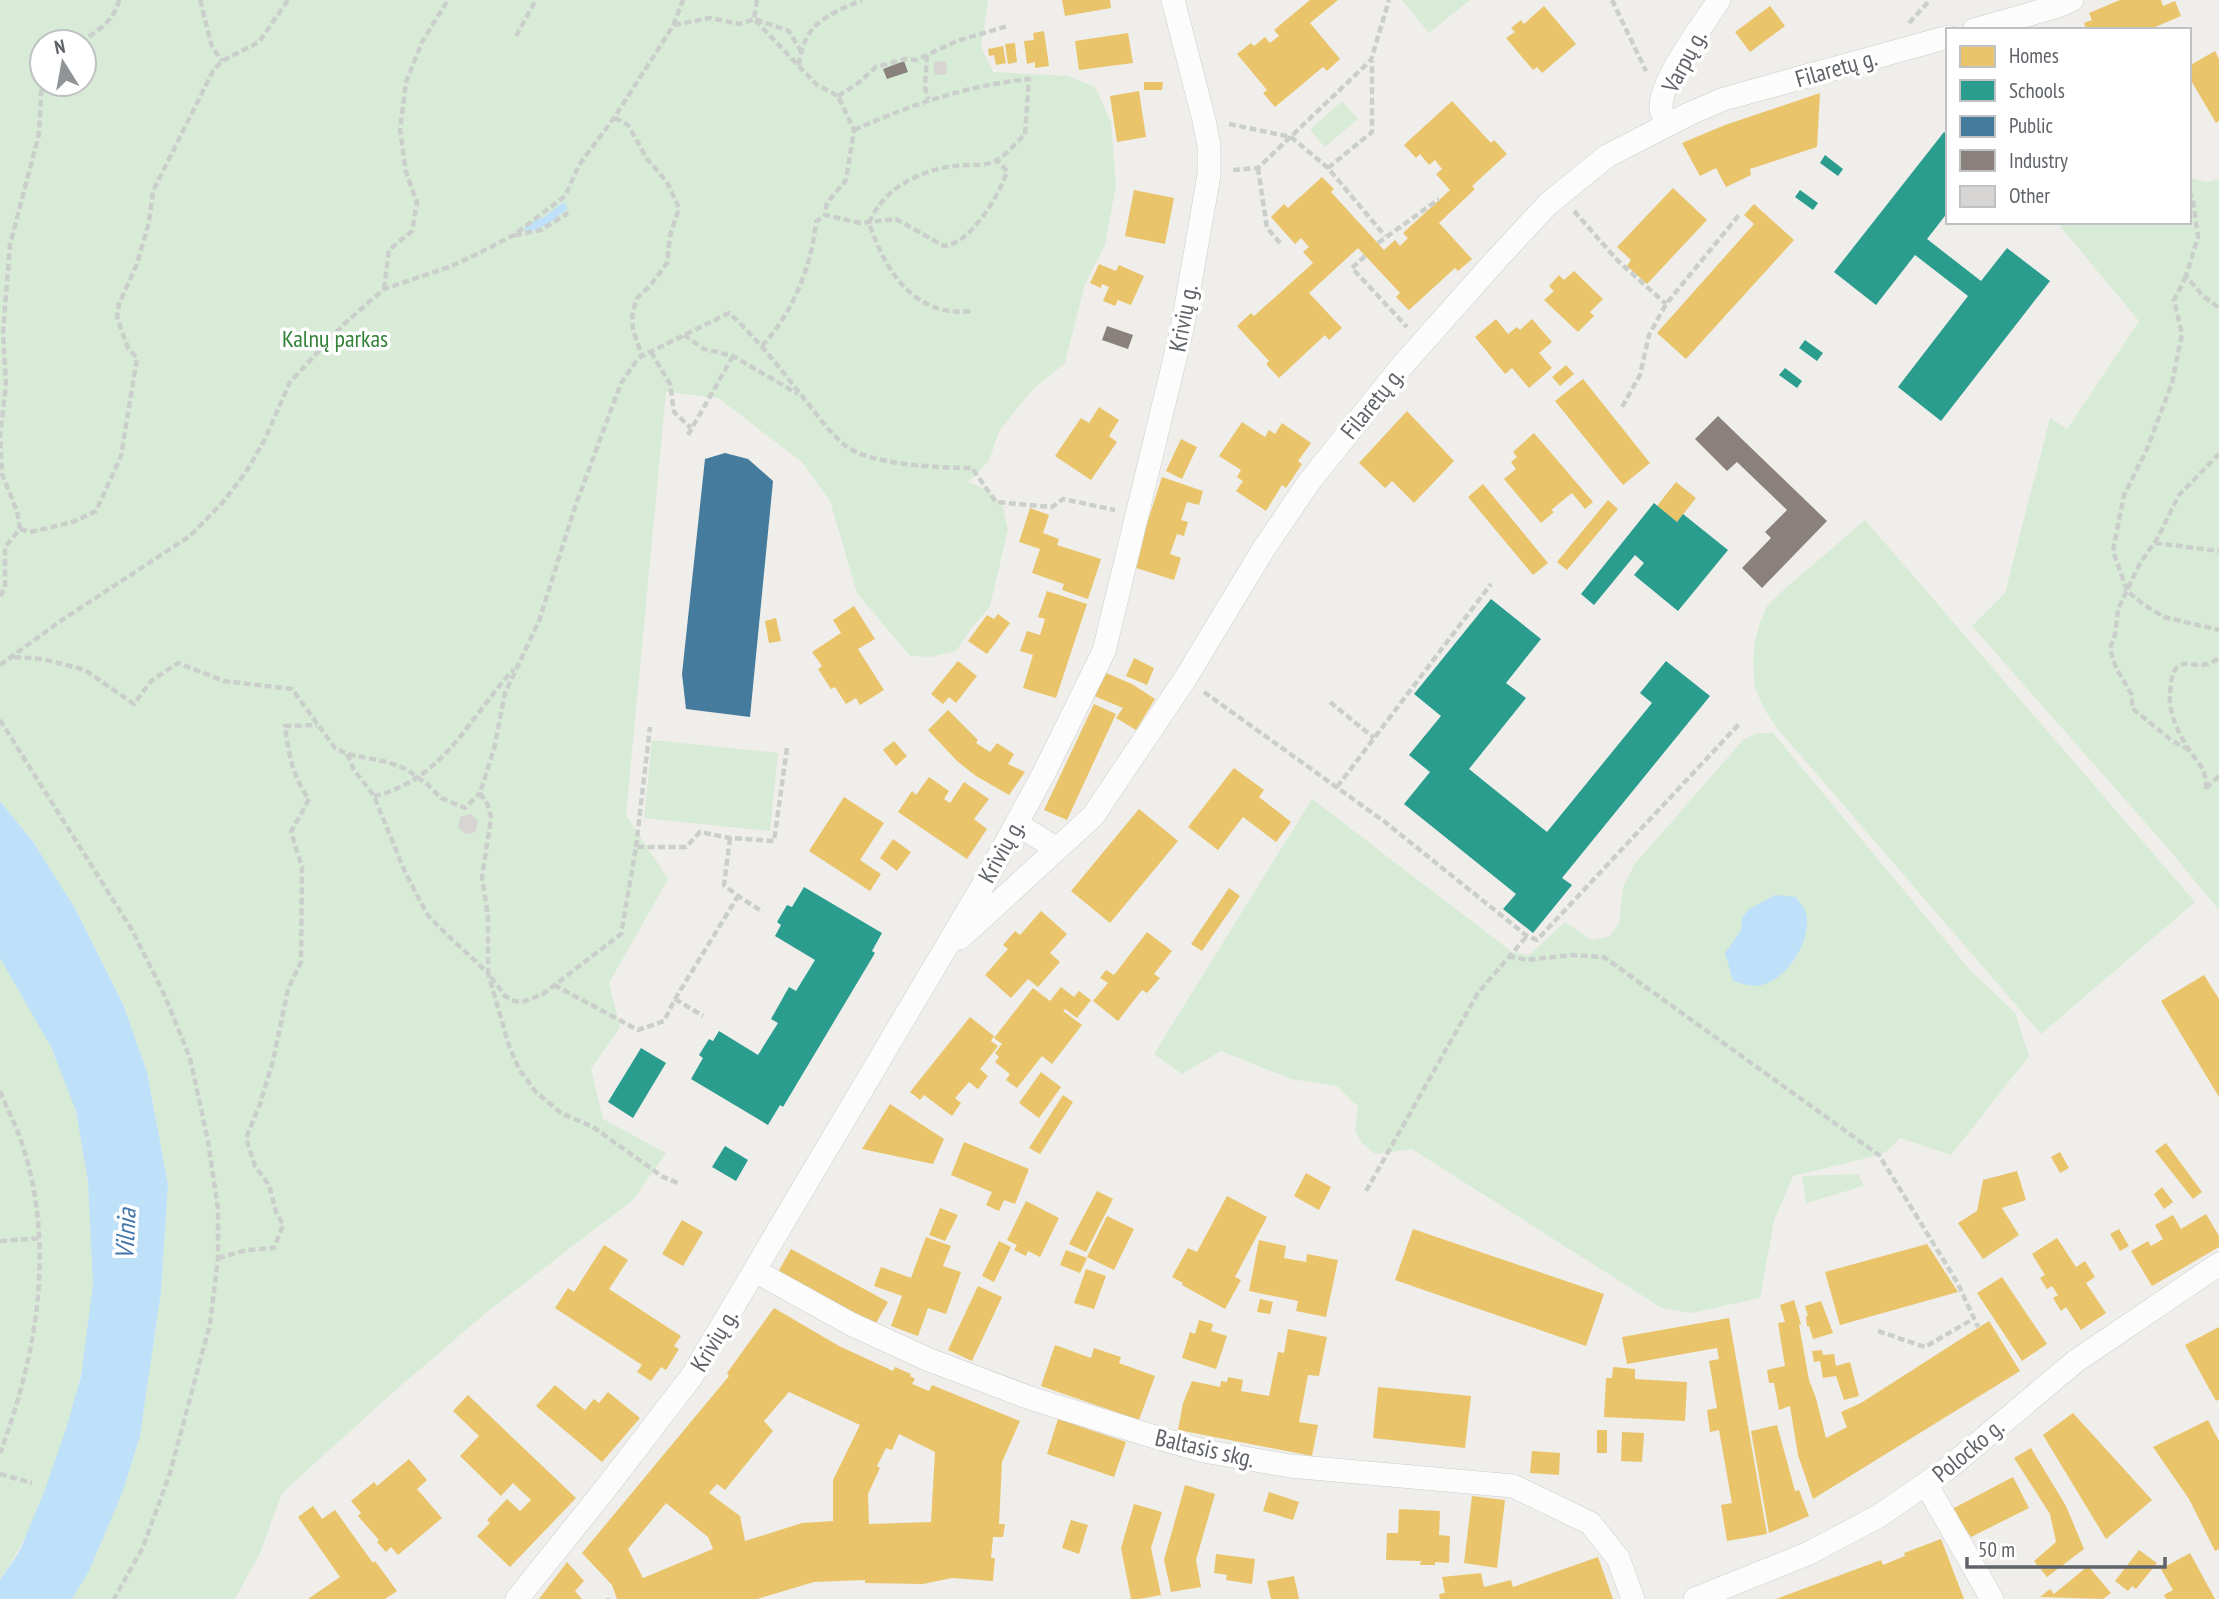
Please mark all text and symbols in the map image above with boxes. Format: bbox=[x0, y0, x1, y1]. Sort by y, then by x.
street label: Varpų g. bbox=[1654, 24, 1713, 99]
north arrow bbox=[28, 28, 98, 98]
legend bbox=[1946, 28, 2191, 224]
text: N bbox=[52, 34, 67, 59]
street label: Filaretų g. bbox=[1792, 42, 1880, 94]
text: Homes bbox=[2009, 42, 2059, 69]
text: Schools bbox=[2009, 77, 2065, 104]
text: Public bbox=[2009, 112, 2054, 139]
text: Industry bbox=[2009, 147, 2068, 174]
text: Other bbox=[2009, 182, 2050, 209]
street label: Krivių g. bbox=[1161, 282, 1205, 354]
park label: Kalnų parkas bbox=[282, 323, 388, 354]
street label: Filaretų g. bbox=[1334, 361, 1410, 445]
street label: Krivių g. bbox=[971, 814, 1031, 888]
water label: Vilnia bbox=[107, 1206, 143, 1260]
street label: Krivių g. bbox=[683, 1303, 745, 1377]
street label: Polocko g. bbox=[1926, 1411, 2010, 1489]
street label: Baltasis skg. bbox=[1152, 1422, 1258, 1474]
scale bar bbox=[1967, 1526, 2165, 1570]
text: 50 m bbox=[1978, 1536, 2015, 1563]

